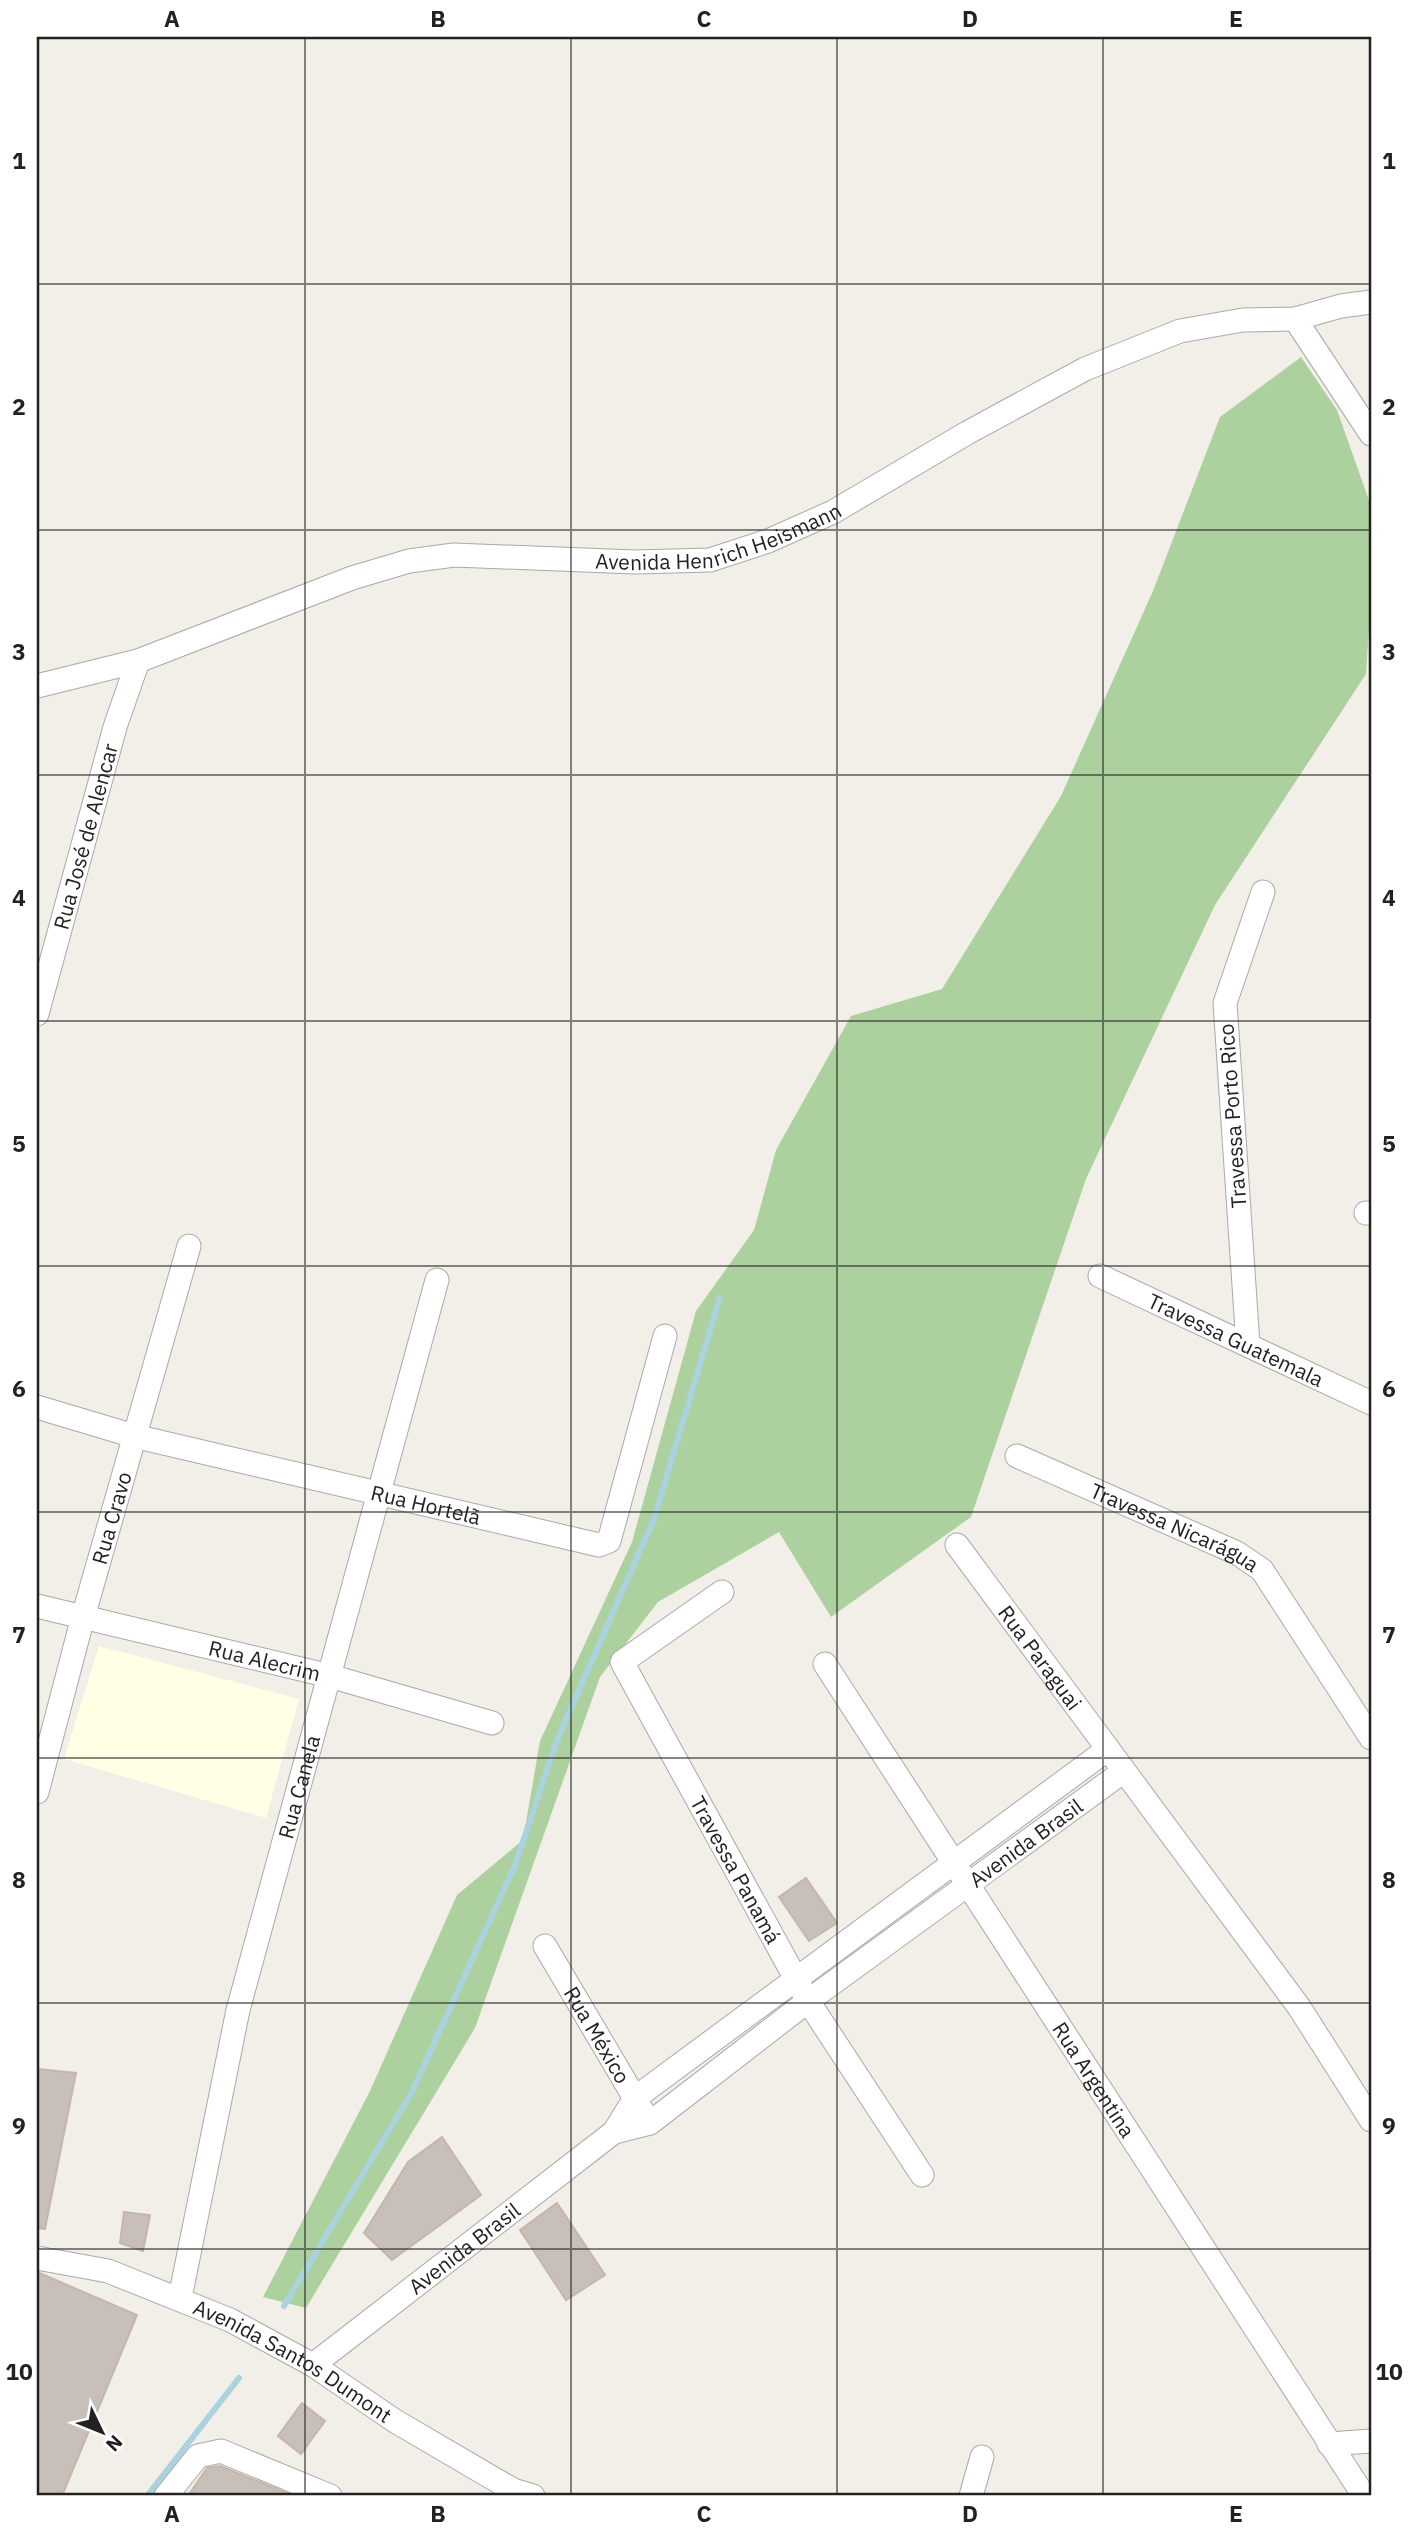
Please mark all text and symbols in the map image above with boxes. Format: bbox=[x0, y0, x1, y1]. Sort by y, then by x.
text: A bbox=[164, 3, 180, 33]
text: B bbox=[430, 3, 446, 33]
text: C bbox=[697, 3, 712, 33]
text: D bbox=[962, 3, 978, 33]
text: E bbox=[1229, 3, 1243, 33]
text: 1 bbox=[12, 145, 26, 175]
text: 1 bbox=[1382, 145, 1396, 175]
text: 2 bbox=[12, 391, 26, 421]
text: 2 bbox=[1382, 391, 1396, 421]
street label: Avenida Henrich Heismann bbox=[595, 496, 846, 576]
text: 3 bbox=[12, 636, 26, 666]
text: 3 bbox=[1382, 636, 1396, 666]
street label: Rua José de Alencar bbox=[47, 740, 124, 933]
text: 4 bbox=[12, 882, 26, 912]
text: 4 bbox=[1382, 882, 1396, 912]
street label: Travessa Porto Rico bbox=[1212, 1023, 1252, 1209]
text: 5 bbox=[12, 1128, 26, 1158]
text: 5 bbox=[1382, 1128, 1396, 1158]
street label: Travessa Guatemala bbox=[1143, 1286, 1328, 1393]
text: 6 bbox=[12, 1373, 26, 1403]
text: 6 bbox=[1382, 1373, 1396, 1403]
street label: Rua Cravo bbox=[85, 1468, 138, 1568]
street label: Travessa Nicarágua bbox=[1086, 1476, 1265, 1578]
street label: Rua Hortelã bbox=[368, 1478, 483, 1531]
street label: Rua Paraguai bbox=[992, 1600, 1088, 1716]
text: 7 bbox=[12, 1619, 26, 1649]
text: 7 bbox=[1382, 1619, 1396, 1649]
street label: Rua Alecrim bbox=[206, 1633, 323, 1687]
street label: Rua Canela bbox=[271, 1732, 326, 1842]
street label: Travessa Panamá bbox=[684, 1791, 788, 1949]
street label: Avenida Brasil bbox=[963, 1792, 1088, 1893]
text: 8 bbox=[12, 1864, 26, 1894]
text: 8 bbox=[1382, 1864, 1396, 1894]
street label: Rua México bbox=[558, 1981, 637, 2088]
street label: Rua Argentina bbox=[1046, 2016, 1142, 2143]
text: 9 bbox=[12, 2110, 26, 2140]
text: 9 bbox=[1382, 2110, 1396, 2140]
street label: Avenida Brasil bbox=[402, 2196, 526, 2300]
street label: Avenida Santos Dumont bbox=[189, 2293, 397, 2429]
text: 10 bbox=[5, 2356, 33, 2386]
text: 10 bbox=[1375, 2356, 1403, 2386]
north arrow bbox=[66, 2396, 136, 2466]
text: N bbox=[101, 2430, 128, 2457]
text: A bbox=[164, 2498, 180, 2528]
text: B bbox=[430, 2498, 446, 2528]
text: C bbox=[697, 2498, 712, 2528]
text: D bbox=[962, 2498, 978, 2528]
text: E bbox=[1229, 2498, 1243, 2528]

